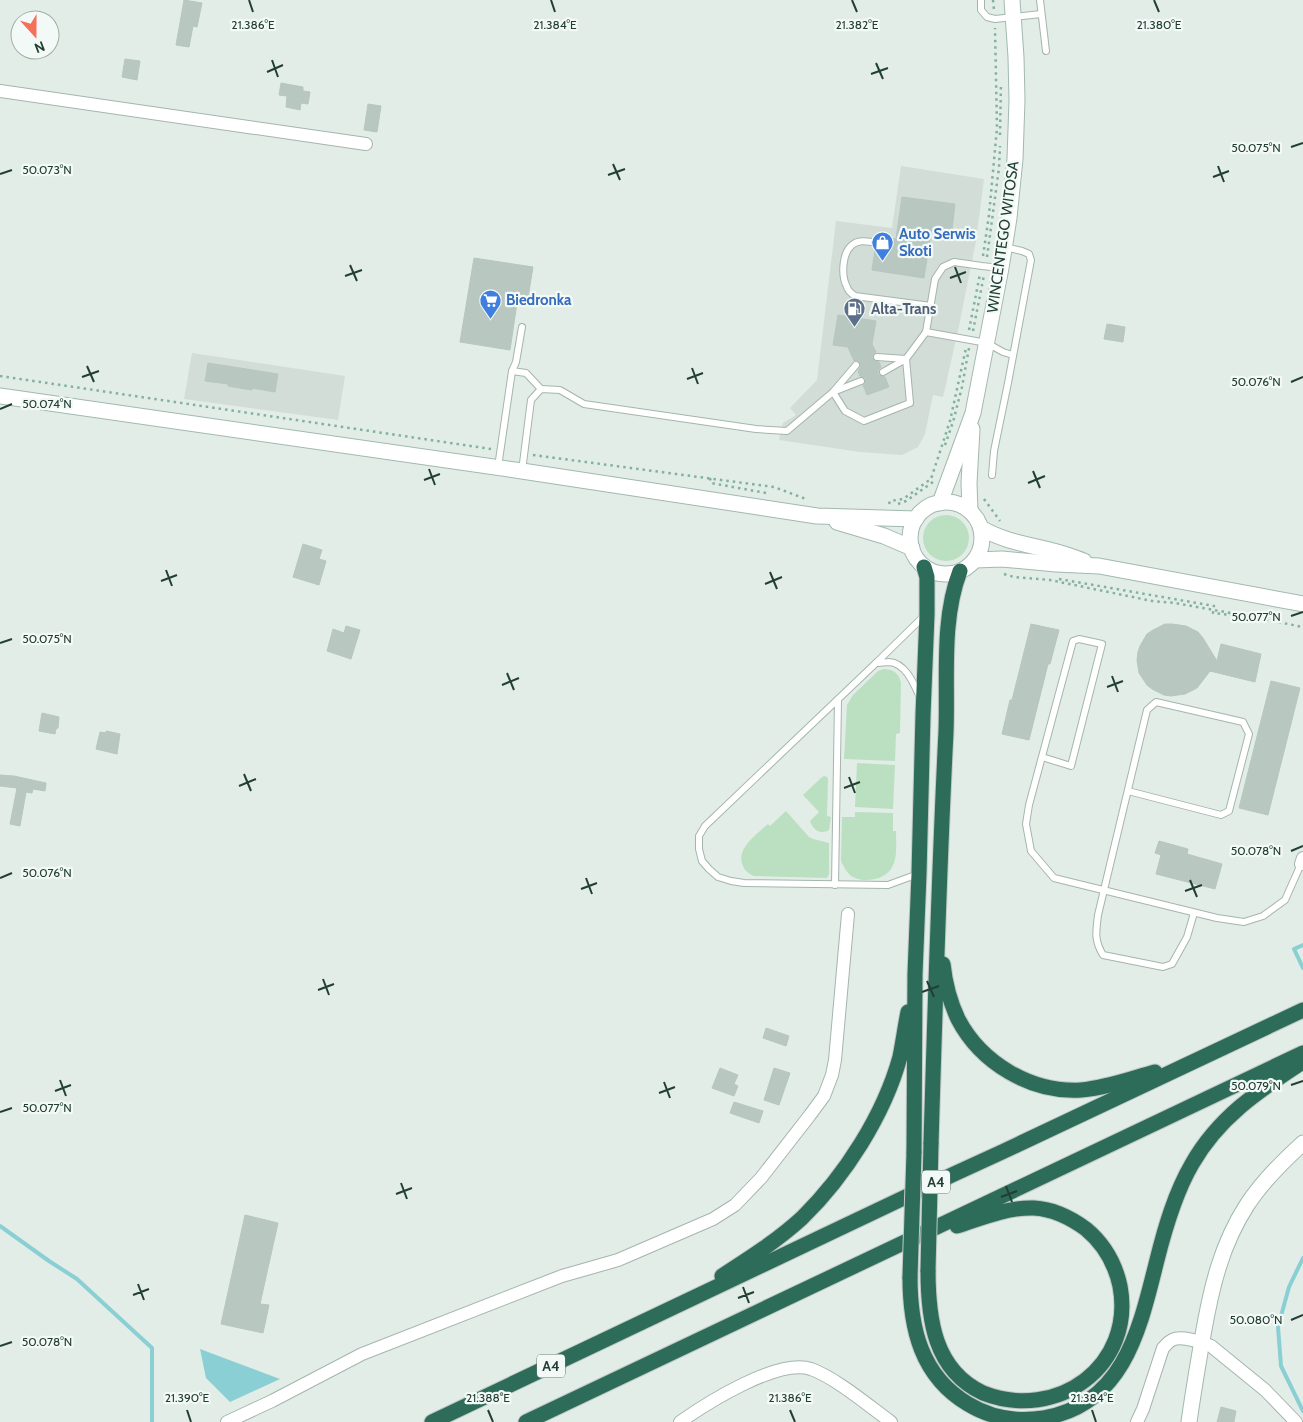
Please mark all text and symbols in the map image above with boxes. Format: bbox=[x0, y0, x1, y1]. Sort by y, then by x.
north arrow bbox=[10, 10, 60, 60]
text: 21.386°E bbox=[231, 17, 275, 32]
text: 21.384°E bbox=[533, 17, 577, 32]
text: 21.382°E bbox=[836, 17, 879, 32]
text: 21.380°E bbox=[1137, 17, 1182, 32]
text: N bbox=[32, 37, 48, 57]
text: 50.075°N bbox=[1231, 140, 1281, 155]
street label: WINCENTEGO WITOSA bbox=[983, 159, 1023, 314]
text: 50.073°N bbox=[22, 162, 72, 177]
place label: Auto Serwis Skoti bbox=[899, 225, 976, 260]
shop icon: Auto Serwis Skoti bbox=[871, 231, 895, 262]
supermarket icon: Biedronka bbox=[478, 288, 502, 319]
place label: Biedronka bbox=[506, 291, 572, 309]
fuel station icon: Alta-Trans bbox=[843, 297, 867, 328]
place label: Alta-Trans bbox=[871, 300, 936, 318]
text: 50.076°N bbox=[1231, 374, 1281, 389]
text: 50.074°N bbox=[22, 396, 72, 411]
text: 50.077°N bbox=[1231, 609, 1281, 624]
text: 50.075°N bbox=[22, 631, 72, 646]
text: 50.078°N bbox=[1231, 843, 1281, 858]
text: 50.076°N bbox=[22, 865, 72, 880]
text: 50.079°N bbox=[1231, 1078, 1281, 1093]
text: 50.077°N bbox=[22, 1100, 72, 1115]
road number: A4 bbox=[922, 1170, 950, 1194]
text: 50.080°N bbox=[1230, 1312, 1282, 1327]
text: 50.078°N bbox=[22, 1334, 72, 1349]
road number: A4 bbox=[537, 1354, 565, 1378]
text: 21.390°E bbox=[165, 1390, 210, 1405]
text: 21.388°E bbox=[466, 1390, 510, 1405]
text: 21.386°E bbox=[768, 1390, 812, 1405]
text: 21.384°E bbox=[1070, 1390, 1114, 1405]

